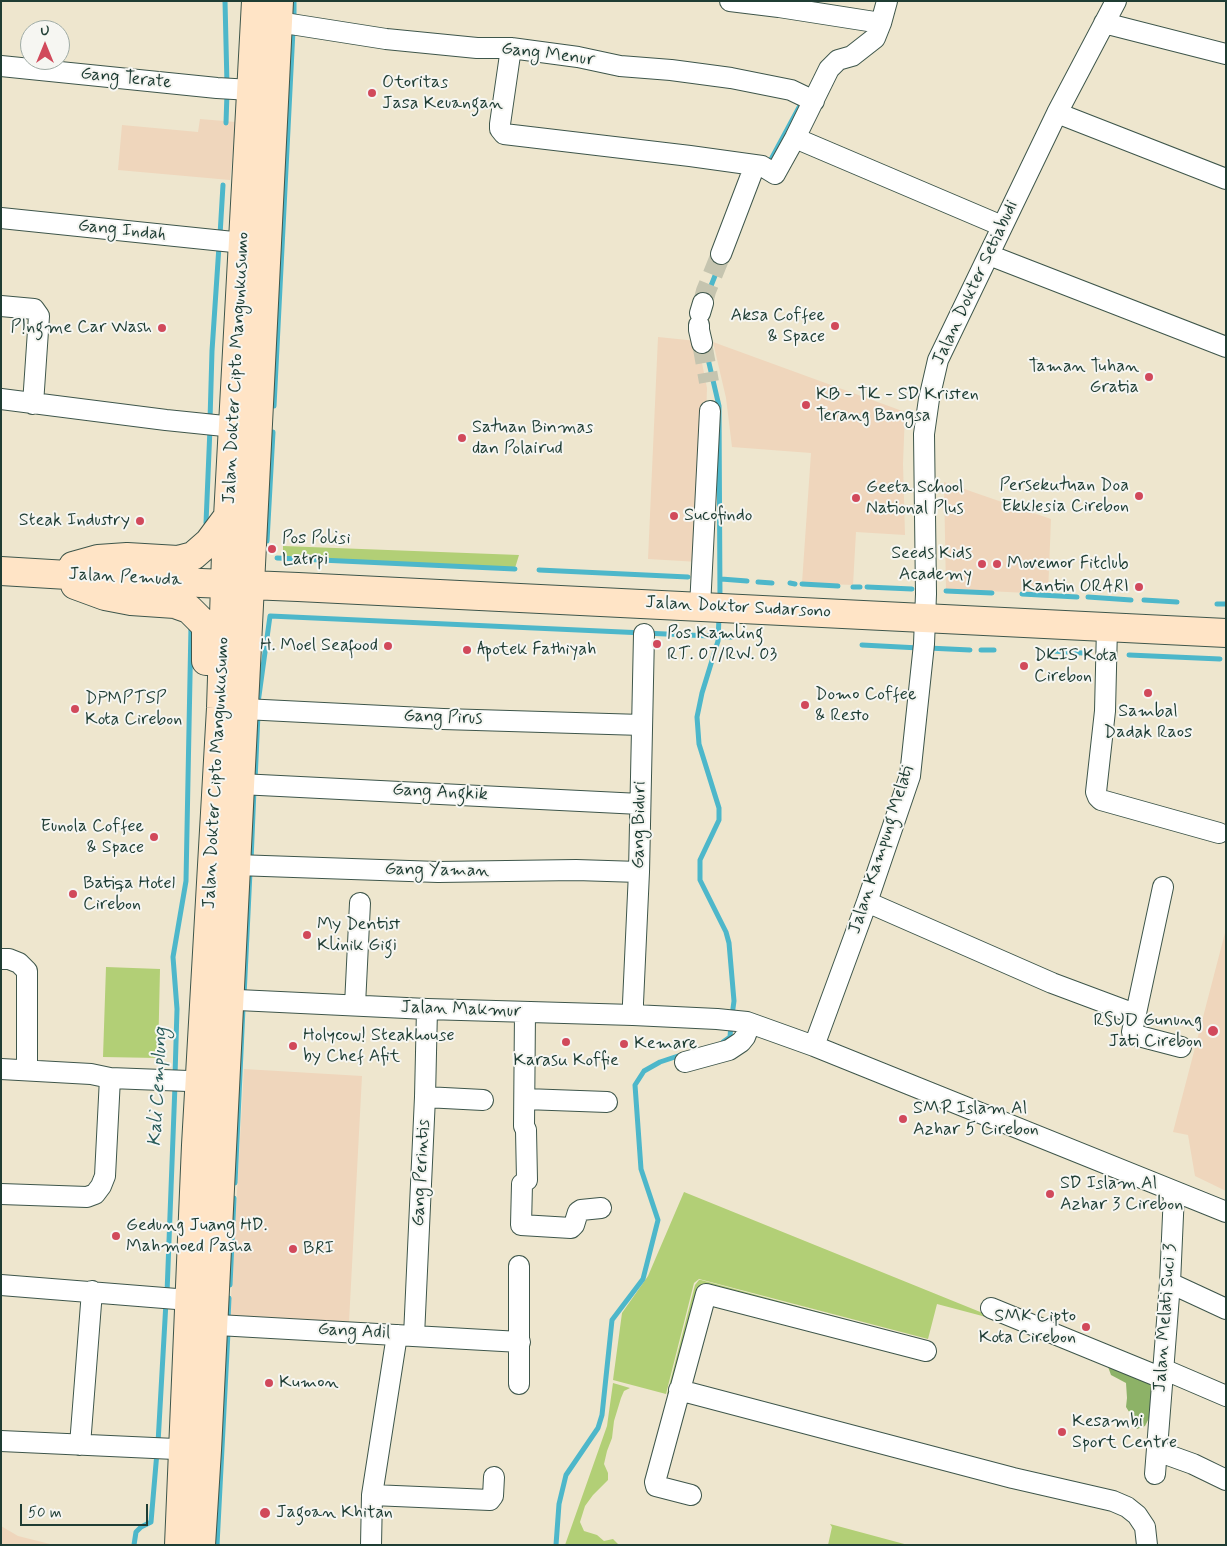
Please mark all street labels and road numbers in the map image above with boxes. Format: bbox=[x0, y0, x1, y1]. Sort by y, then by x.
street label: Gang Menur bbox=[500, 39, 596, 71]
street label: Gang Terate bbox=[79, 63, 173, 95]
street label: Jalan Dokter Setiabudi bbox=[928, 197, 1024, 369]
street label: Gang Indah bbox=[77, 216, 167, 246]
street label: Jalan Dokter Cipto Mangunkusumo bbox=[219, 231, 255, 505]
street label: Jalan Pemuda bbox=[68, 564, 182, 592]
street label: Jalan Doktor Sudarsono bbox=[645, 592, 831, 624]
street label: Jalan Dokter Cipto Mangunkusumo bbox=[199, 636, 235, 910]
street label: Gang Pirus bbox=[403, 706, 483, 730]
street label: Jalan Kampung Melati bbox=[845, 763, 919, 937]
street label: Gang Angkik bbox=[392, 780, 488, 806]
street label: Gang Biduri bbox=[628, 781, 652, 869]
street label: Gang Yaman bbox=[384, 859, 490, 883]
street label: Jalan Makmur bbox=[400, 997, 522, 1023]
street label: Gang Perintis bbox=[408, 1119, 436, 1227]
street label: Jalan Melati Suci 3 bbox=[1150, 1243, 1182, 1393]
street label: Gang Adil bbox=[317, 1319, 391, 1345]

